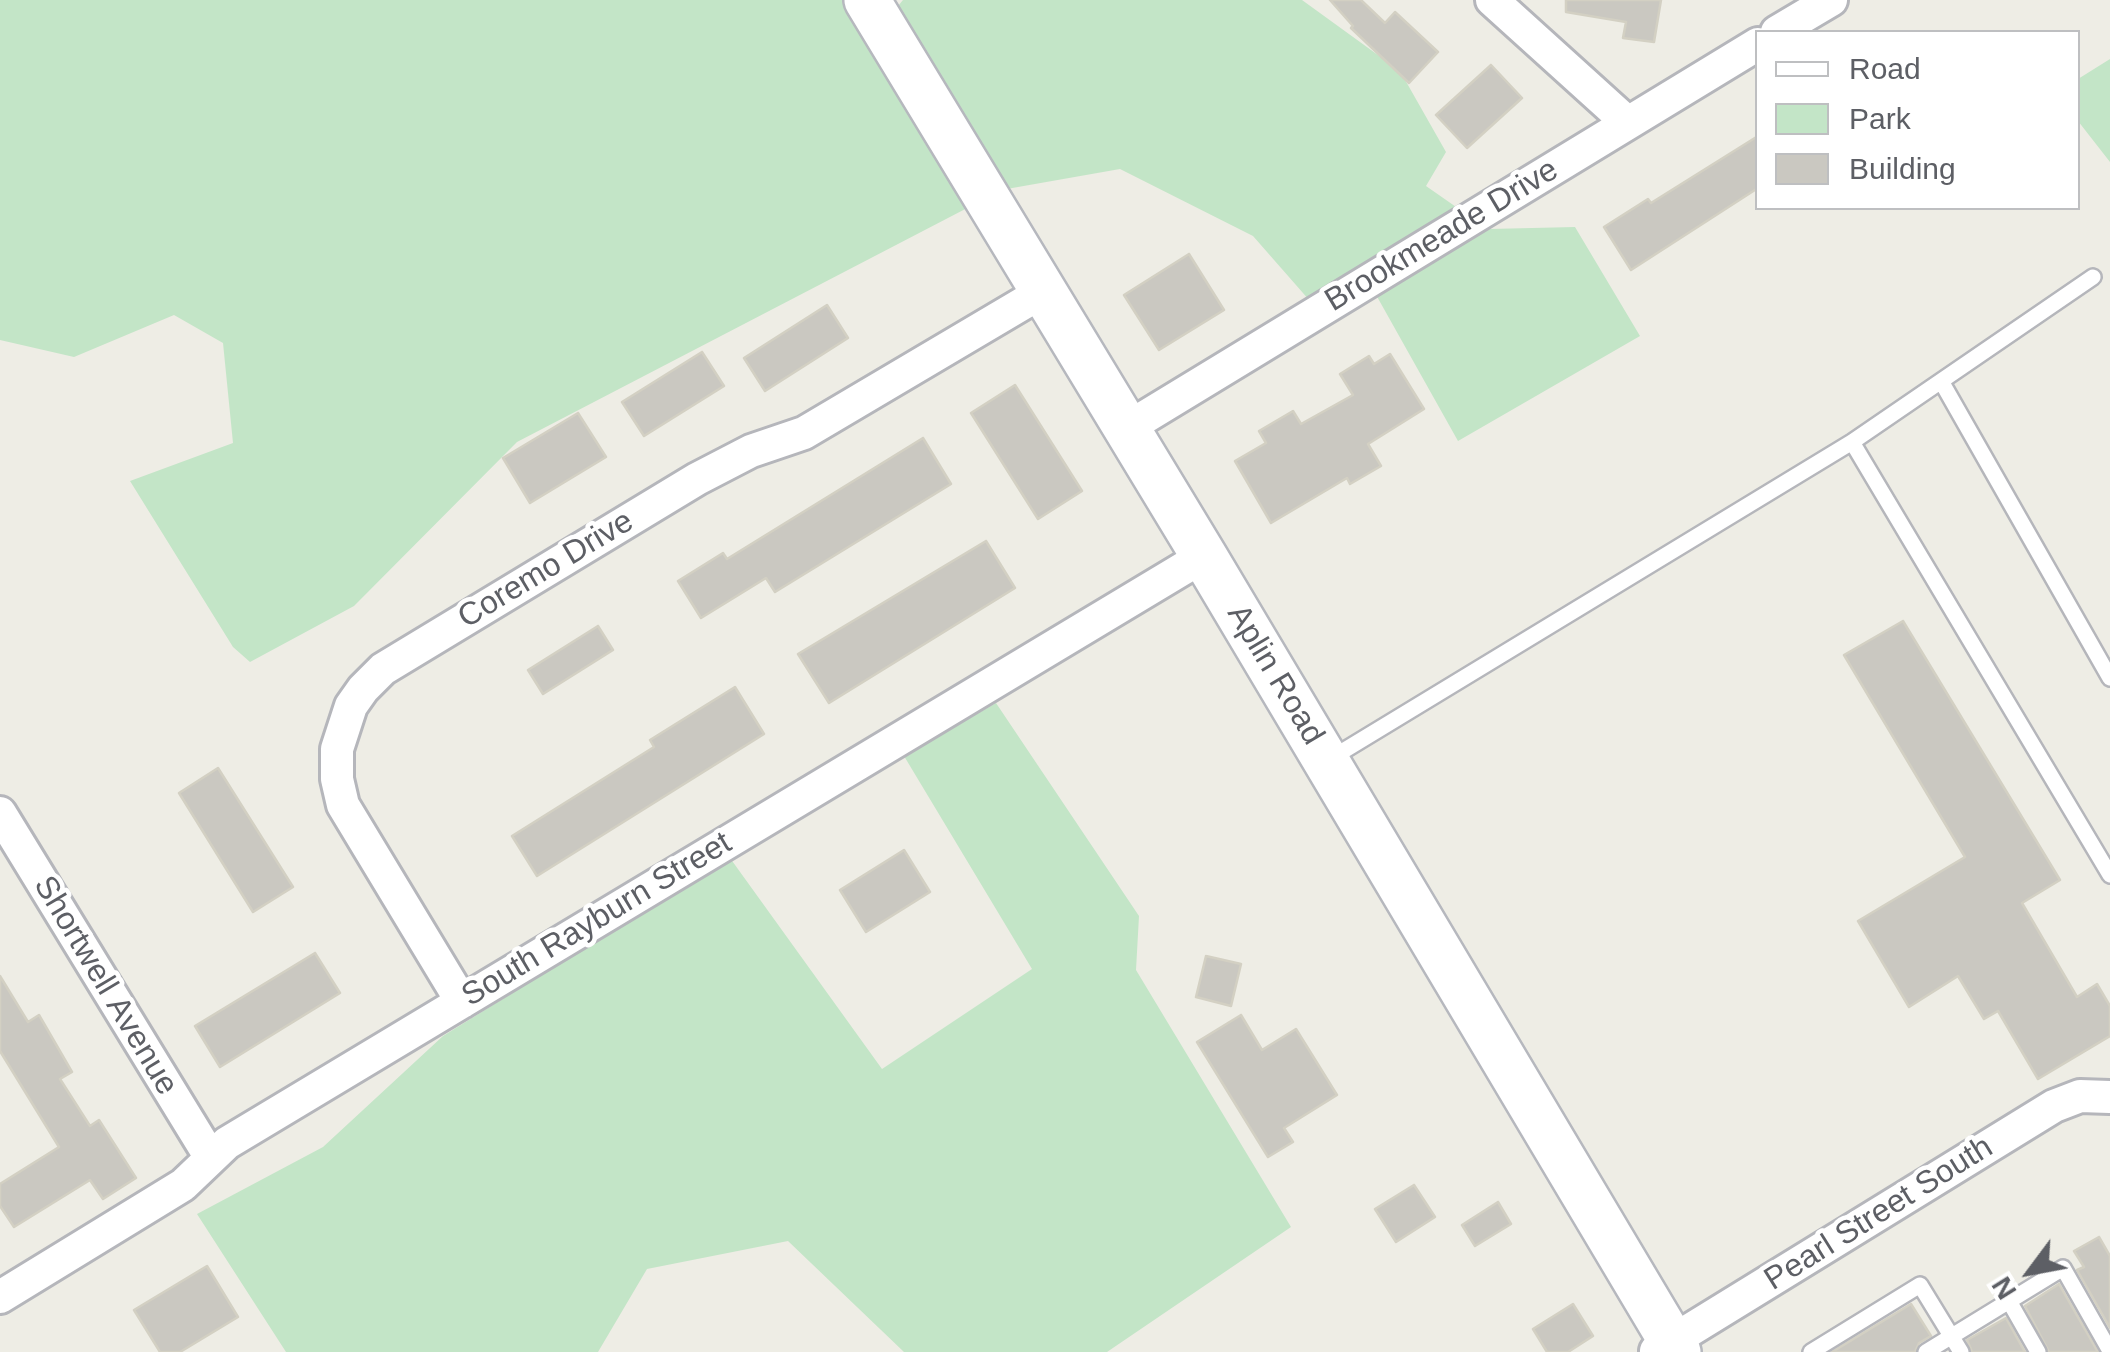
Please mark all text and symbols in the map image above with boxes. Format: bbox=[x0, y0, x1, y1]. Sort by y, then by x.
legend bbox=[1755, 30, 2080, 210]
text: Road bbox=[1849, 52, 1921, 85]
text: Park bbox=[1849, 102, 1911, 135]
street label: Brookmeade Drive bbox=[1319, 151, 1565, 321]
text: Building bbox=[1849, 152, 1956, 185]
street label: Coremo Drive bbox=[452, 503, 640, 637]
street label: Aplin Road bbox=[1218, 598, 1332, 752]
street label: South Rayburn Street bbox=[455, 824, 739, 1016]
street label: Shortwell Avenue bbox=[25, 870, 185, 1102]
street label: Pearl Street South bbox=[1758, 1128, 2000, 1300]
north arrow bbox=[1980, 1222, 2080, 1322]
text: N bbox=[1986, 1271, 2023, 1305]

